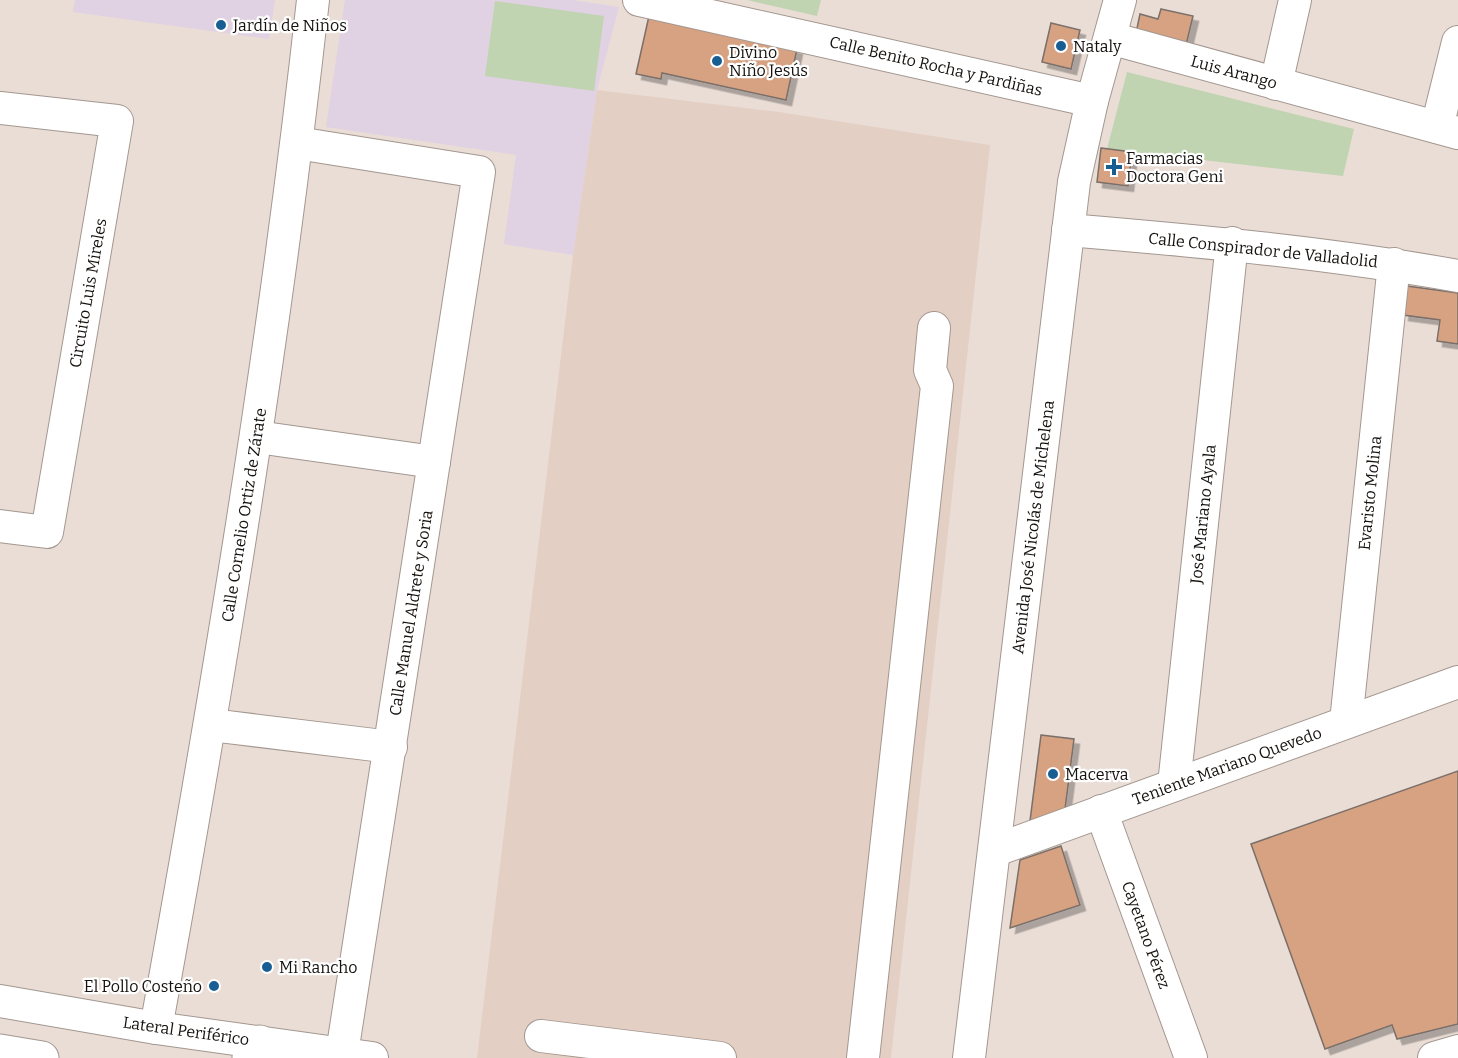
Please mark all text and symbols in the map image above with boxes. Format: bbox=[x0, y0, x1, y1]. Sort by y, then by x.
place label: Jardín de Niños bbox=[232, 16, 347, 35]
marker: Jardín de Niños bbox=[214, 18, 228, 32]
street label: Calle Benito Rocha y Pardiñas bbox=[828, 32, 1044, 100]
place label: Nataly bbox=[1073, 37, 1122, 56]
marker: Nataly bbox=[1054, 39, 1068, 53]
place label: Divino Niño Jesús bbox=[729, 43, 808, 80]
street label: Luis Arango bbox=[1189, 51, 1279, 93]
marker: Divino Niño Jesús bbox=[710, 54, 724, 68]
place label: Farmacias Doctora Geni bbox=[1126, 149, 1224, 186]
marker: Farmacias Doctora Geni bbox=[1107, 160, 1121, 174]
street label: Circuito Luis Mireles bbox=[65, 217, 111, 369]
street label: Calle Conspirador de Valladolid bbox=[1147, 229, 1379, 272]
street label: Avenida José Nicolás de Michelena bbox=[1008, 399, 1058, 655]
street label: Calle Cornelio Ortiz de Zárate bbox=[218, 407, 270, 623]
street label: Evaristo Molina bbox=[1355, 435, 1385, 551]
street label: José Mariano Ayala bbox=[1186, 443, 1220, 586]
street label: Calle Manuel Aldrete y Soria bbox=[385, 509, 437, 717]
street label: Teniente Mariano Quevedo bbox=[1130, 723, 1324, 809]
place label: Macerva bbox=[1065, 765, 1129, 784]
marker: Macerva bbox=[1046, 767, 1060, 781]
street label: Cayetano Pérez bbox=[1118, 879, 1174, 992]
place label: Mi Rancho bbox=[279, 958, 357, 977]
marker: Mi Rancho bbox=[260, 960, 274, 974]
place label: El Pollo Costeño bbox=[84, 977, 202, 996]
marker: El Pollo Costeño bbox=[207, 979, 221, 993]
street label: Lateral Periférico bbox=[122, 1013, 250, 1049]

